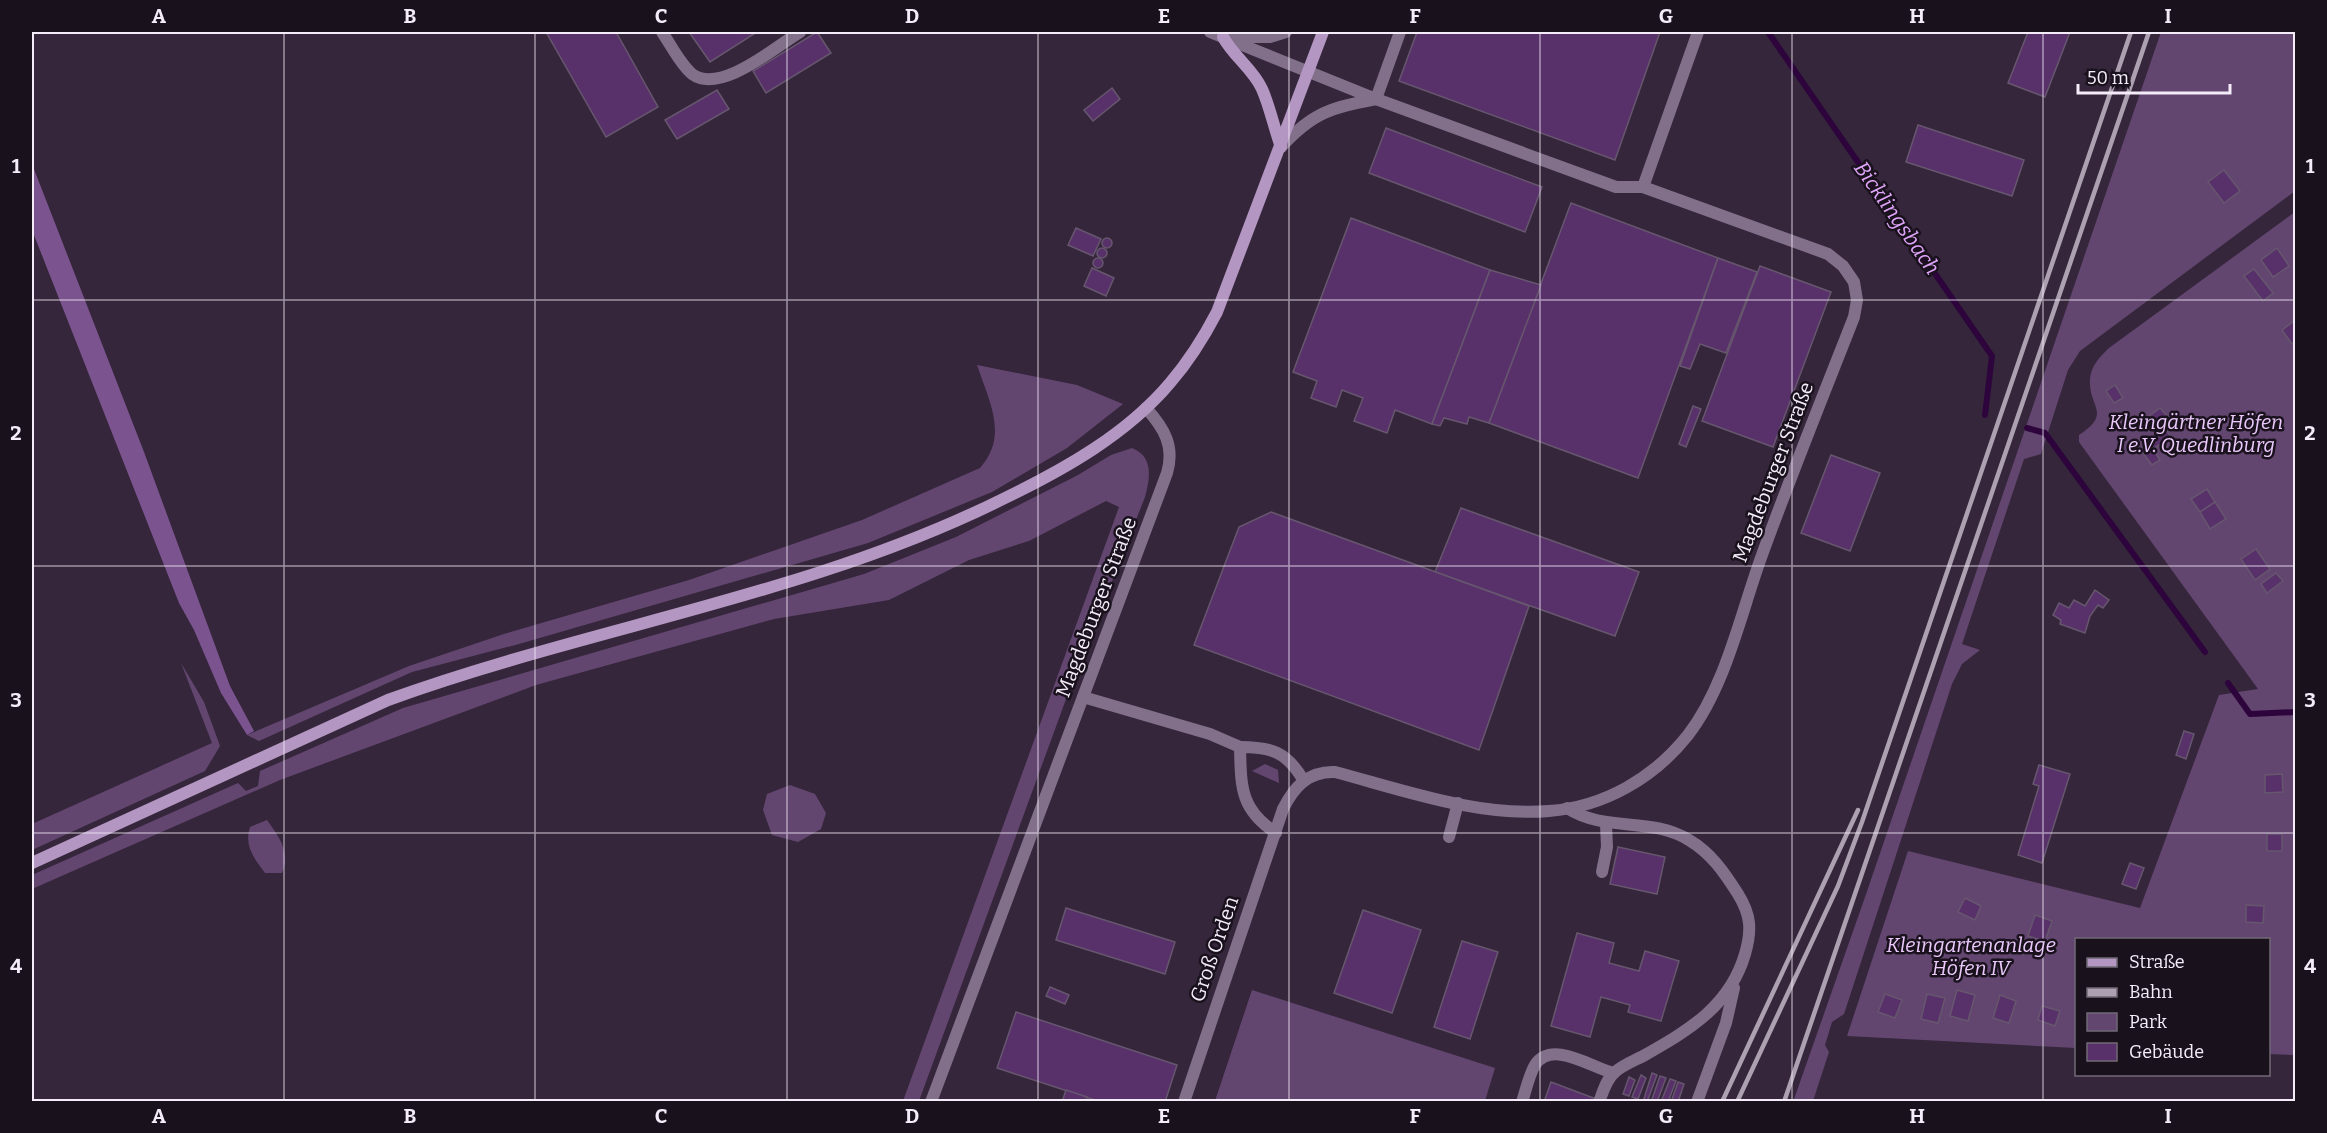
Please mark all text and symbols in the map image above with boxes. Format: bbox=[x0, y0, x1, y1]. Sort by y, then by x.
text: A bbox=[152, 4, 167, 28]
text: B bbox=[404, 4, 417, 28]
text: C bbox=[655, 4, 667, 28]
text: D bbox=[905, 4, 919, 28]
text: E bbox=[1158, 4, 1170, 28]
text: F bbox=[1409, 4, 1421, 28]
text: G bbox=[1659, 4, 1673, 28]
text: H bbox=[1909, 4, 1925, 28]
text: I bbox=[2164, 4, 2172, 28]
scale bar bbox=[2078, 57, 2230, 95]
text: 50 m bbox=[2087, 67, 2129, 89]
text: 1 bbox=[12, 154, 21, 178]
text: 1 bbox=[2306, 154, 2315, 178]
water label: Bicklingsbach bbox=[1848, 156, 1946, 280]
street label: Magdeburger Straße bbox=[1728, 378, 1818, 566]
park label: Kleingärtner Höfen I e.V. Quedlinburg bbox=[2109, 410, 2283, 457]
text: 2 bbox=[10, 421, 22, 445]
text: 2 bbox=[2304, 421, 2316, 445]
street label: Magdeburger Straße bbox=[1051, 513, 1141, 701]
text: 3 bbox=[10, 688, 22, 712]
text: 3 bbox=[2304, 688, 2316, 712]
street label: Groß Orden bbox=[1185, 893, 1243, 1005]
park label: Kleingartenanlage Höfen IV bbox=[1886, 933, 2056, 981]
legend bbox=[2075, 938, 2270, 1076]
text: Straße bbox=[2129, 951, 2185, 973]
text: 4 bbox=[10, 954, 22, 978]
text: 4 bbox=[2304, 954, 2316, 978]
text: Bahn bbox=[2129, 981, 2173, 1003]
text: Park bbox=[2129, 1011, 2168, 1033]
text: Gebäude bbox=[2129, 1041, 2204, 1063]
text: A bbox=[152, 1104, 167, 1128]
text: B bbox=[404, 1104, 417, 1128]
text: C bbox=[655, 1104, 667, 1128]
text: D bbox=[905, 1104, 919, 1128]
text: E bbox=[1158, 1104, 1170, 1128]
text: F bbox=[1409, 1104, 1421, 1128]
text: G bbox=[1659, 1104, 1673, 1128]
text: H bbox=[1909, 1104, 1925, 1128]
text: I bbox=[2164, 1104, 2172, 1128]

